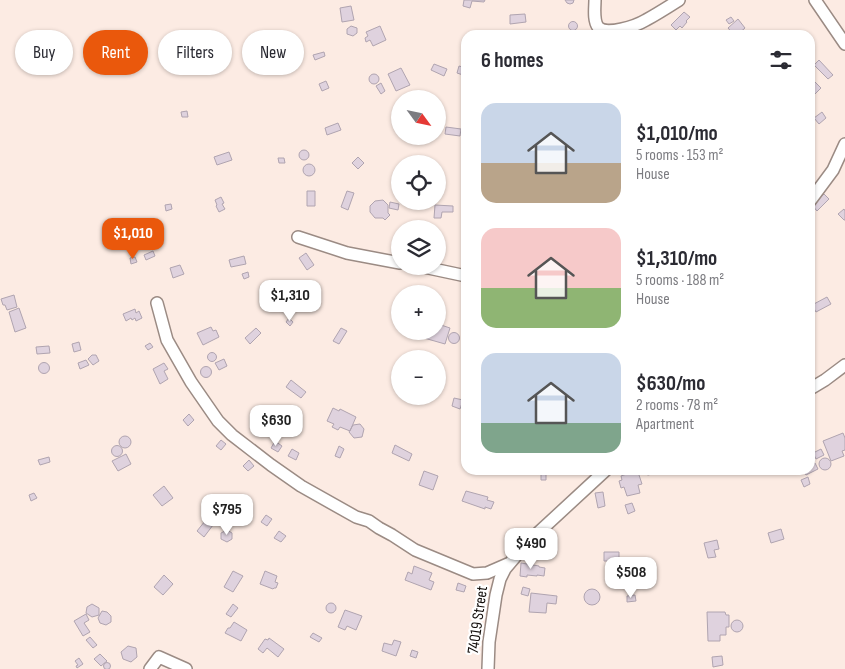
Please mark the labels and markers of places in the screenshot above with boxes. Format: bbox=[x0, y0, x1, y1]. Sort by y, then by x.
pin: $1,010 bbox=[92, 218, 174, 260]
pin: $1,310 bbox=[249, 280, 331, 322]
pin: $630 bbox=[246, 404, 306, 447]
pin: $795 bbox=[197, 494, 257, 536]
pin: $490 bbox=[501, 528, 561, 570]
pin: $508 bbox=[601, 556, 661, 599]

